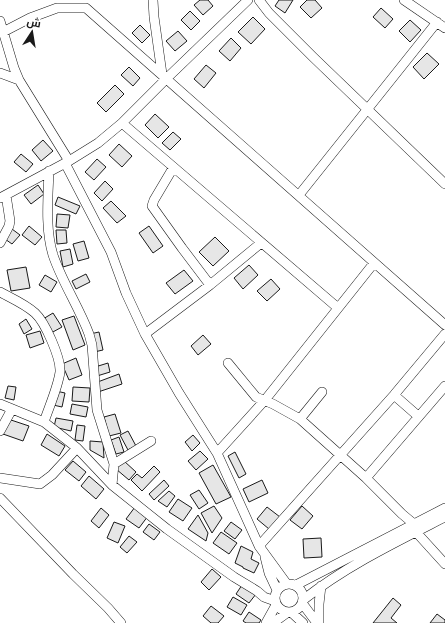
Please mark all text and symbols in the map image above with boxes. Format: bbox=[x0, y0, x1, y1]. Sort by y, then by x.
north arrow bbox=[12, 12, 52, 52]
text: ش bbox=[26, 15, 42, 31]

